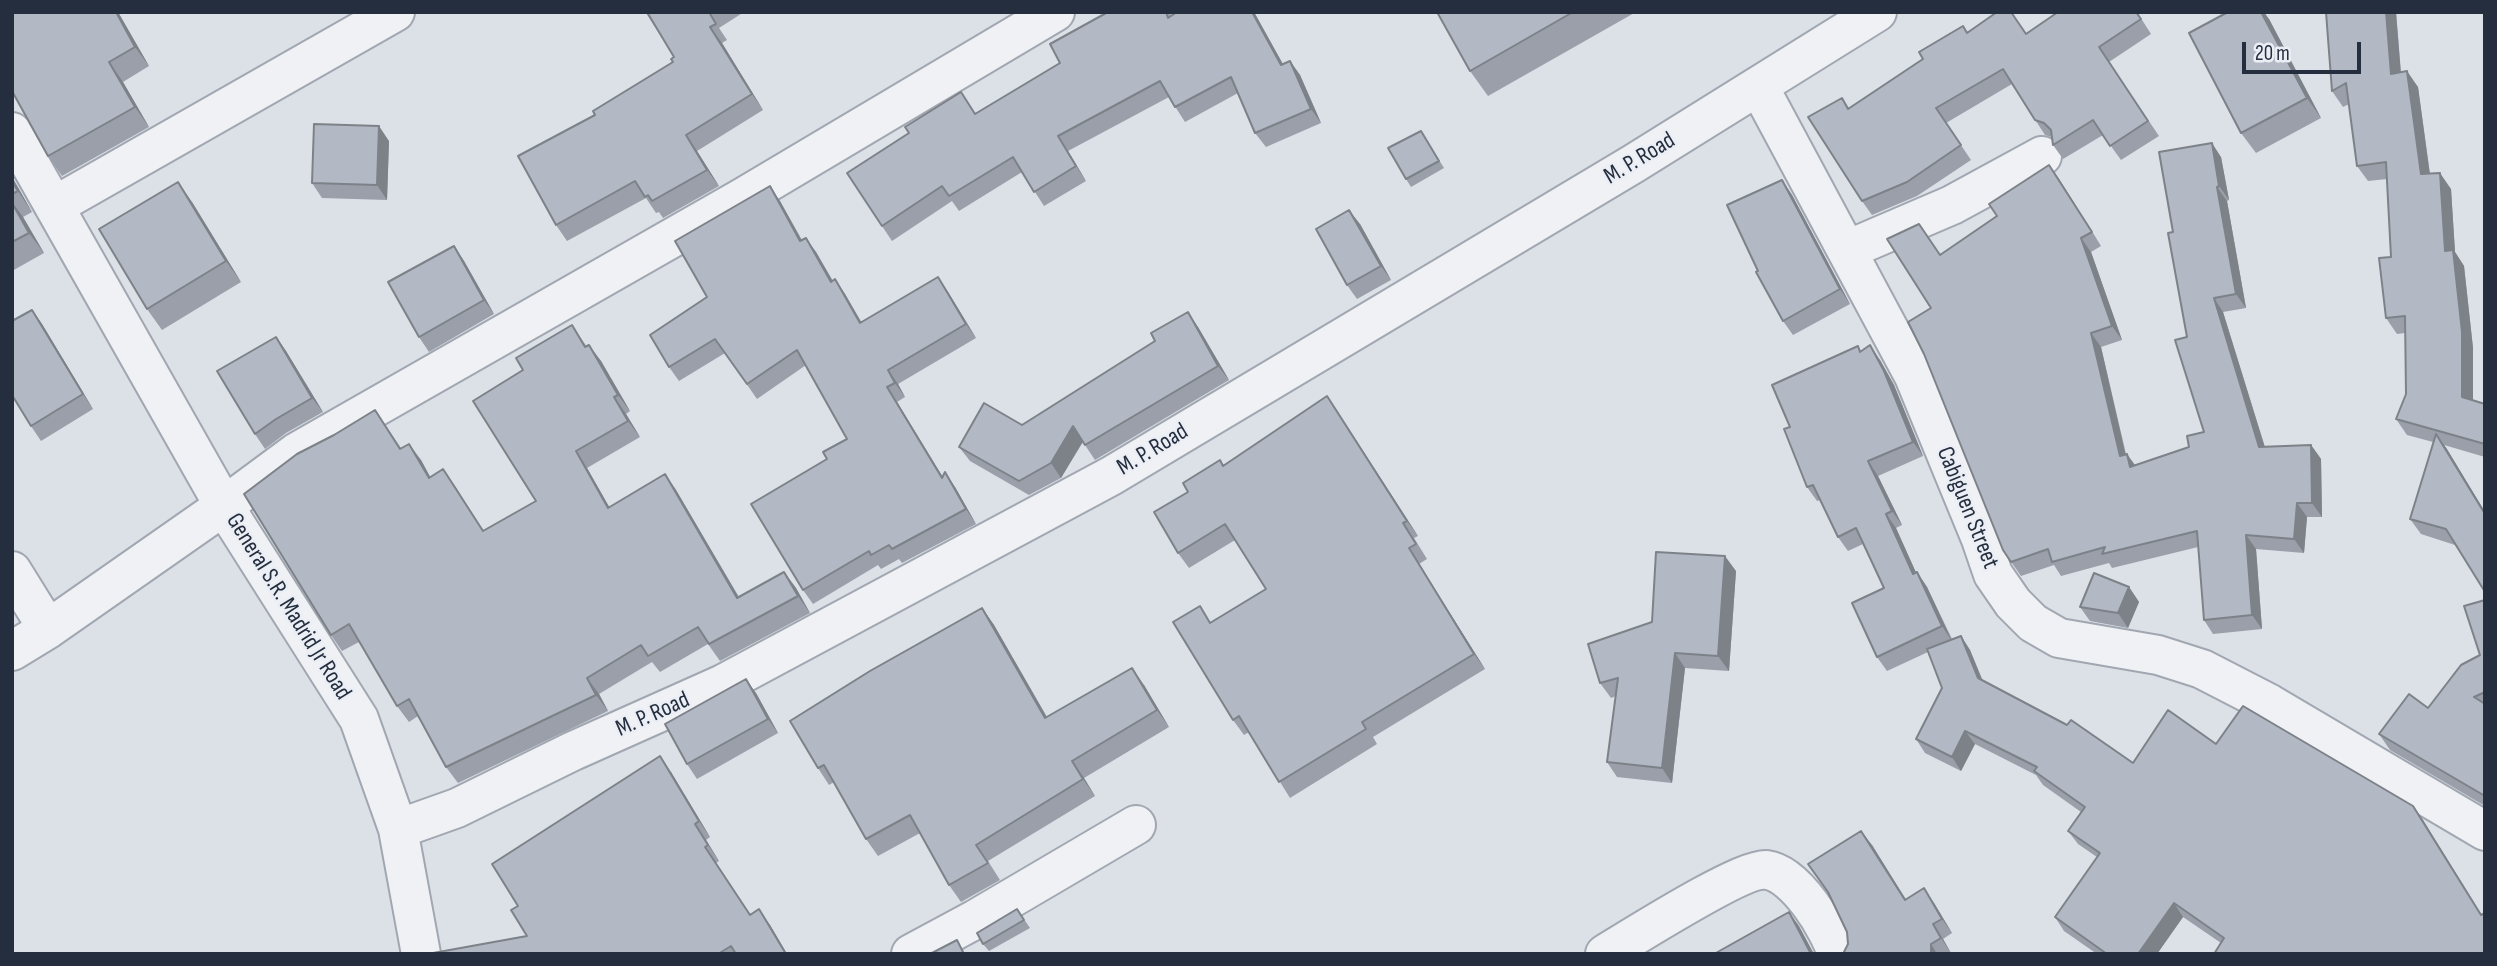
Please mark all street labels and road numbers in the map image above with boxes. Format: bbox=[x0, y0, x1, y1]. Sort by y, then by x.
street label: M. P. Road bbox=[1599, 127, 1681, 191]
street label: M. P. Road bbox=[1112, 418, 1194, 482]
street label: Cabiguen Street bbox=[1930, 443, 2004, 573]
street label: General S.R. Madrid Jr Road bbox=[219, 509, 357, 705]
street label: M. P. Road bbox=[612, 686, 694, 744]

